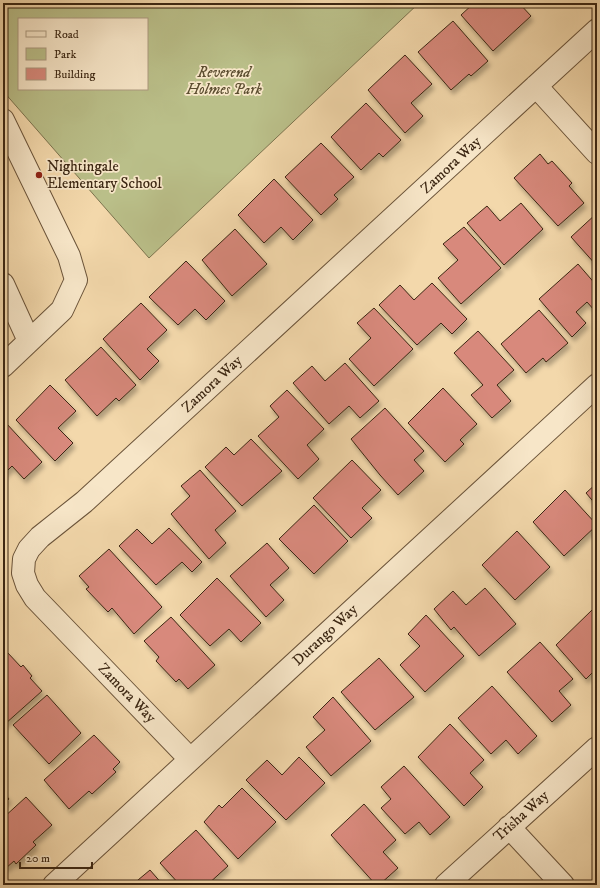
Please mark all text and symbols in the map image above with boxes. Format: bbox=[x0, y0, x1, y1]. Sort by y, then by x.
legend bbox=[18, 18, 148, 90]
text: Road bbox=[54, 27, 79, 42]
text: Park bbox=[54, 47, 76, 62]
park label: Reverend Holmes Park bbox=[185, 63, 263, 99]
text: Building bbox=[54, 67, 95, 82]
street label: Zamora Way bbox=[417, 132, 486, 198]
place label: Nightingale Elementary School bbox=[47, 157, 162, 193]
marker: Nightingale Elementary School bbox=[34, 170, 44, 180]
street label: Zamora Way bbox=[178, 351, 247, 417]
street label: Durango Way bbox=[288, 599, 362, 670]
street label: Zamora Way bbox=[94, 659, 161, 728]
street label: Trisha Way bbox=[489, 786, 553, 846]
scale bar bbox=[20, 844, 92, 870]
text: 20 m bbox=[26, 851, 50, 866]

